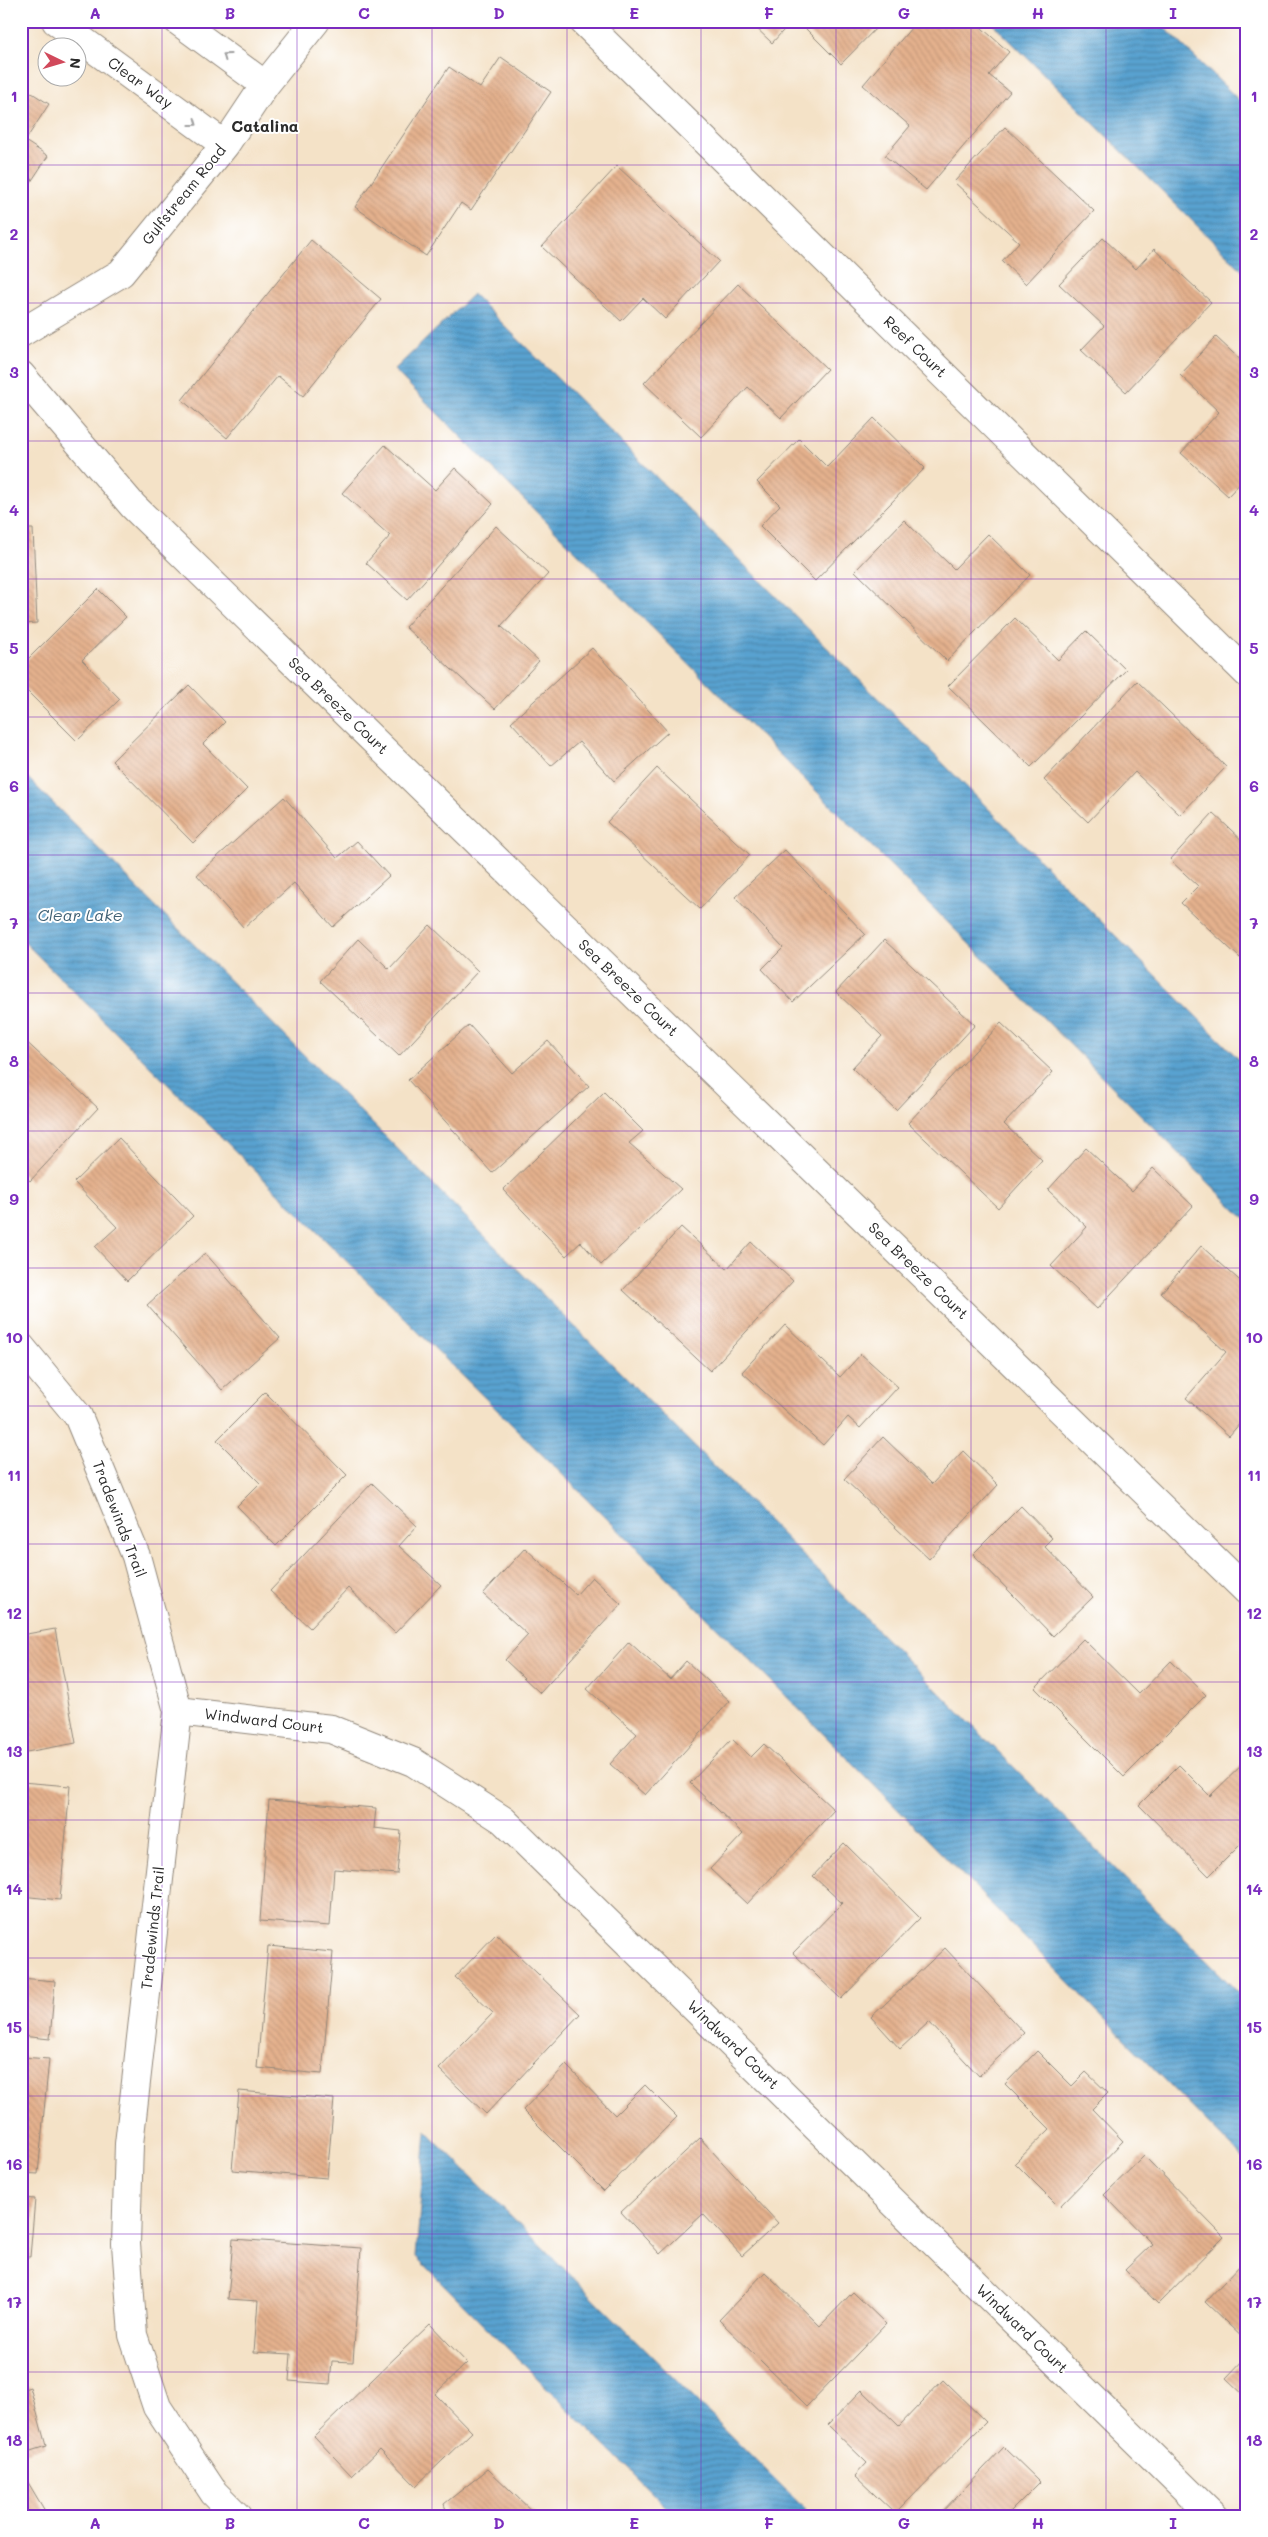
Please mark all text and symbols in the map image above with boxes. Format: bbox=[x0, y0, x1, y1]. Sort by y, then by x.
text: A bbox=[89, 2, 101, 23]
text: B bbox=[225, 2, 235, 23]
text: C bbox=[358, 2, 370, 23]
text: D bbox=[493, 2, 505, 23]
text: E bbox=[629, 2, 639, 23]
text: F bbox=[764, 2, 774, 23]
text: G bbox=[898, 2, 910, 23]
text: H bbox=[1032, 2, 1044, 23]
text: I bbox=[1169, 2, 1177, 23]
north arrow bbox=[38, 38, 88, 88]
street label: Clear Way bbox=[104, 52, 177, 113]
one-way arrow bbox=[222, 53, 232, 62]
text: N bbox=[66, 57, 85, 69]
text: 1 bbox=[10, 85, 18, 106]
text: 1 bbox=[1250, 85, 1258, 106]
district label: Catalina bbox=[231, 115, 299, 136]
one-way arrow bbox=[188, 117, 197, 125]
street label: Gulfstream Road bbox=[137, 140, 230, 248]
text: 2 bbox=[10, 223, 19, 244]
text: 2 bbox=[1250, 223, 1259, 244]
street label: Reef Court bbox=[880, 311, 952, 382]
text: 3 bbox=[9, 361, 19, 382]
text: 3 bbox=[1249, 361, 1259, 382]
text: 4 bbox=[9, 499, 19, 520]
text: 4 bbox=[1249, 499, 1259, 520]
text: 5 bbox=[9, 637, 19, 658]
text: 5 bbox=[1249, 637, 1259, 658]
street label: Sea Breeze Court bbox=[284, 652, 393, 758]
text: 6 bbox=[9, 775, 19, 796]
text: 6 bbox=[1249, 775, 1259, 796]
water label: Clear Lake bbox=[37, 904, 123, 925]
text: 7 bbox=[10, 912, 19, 933]
text: 7 bbox=[1250, 912, 1259, 933]
street label: Sea Breeze Court bbox=[574, 934, 683, 1040]
text: 8 bbox=[9, 1050, 19, 1071]
text: 8 bbox=[1249, 1050, 1259, 1071]
text: 9 bbox=[9, 1188, 19, 1209]
text: 9 bbox=[1249, 1188, 1259, 1209]
street label: Sea Breeze Court bbox=[864, 1217, 973, 1323]
text: 10 bbox=[5, 1326, 23, 1347]
text: 10 bbox=[1245, 1326, 1263, 1347]
street label: Tradewinds Trail bbox=[88, 1457, 151, 1580]
text: 11 bbox=[7, 1464, 21, 1485]
text: 11 bbox=[1247, 1464, 1261, 1485]
text: 12 bbox=[6, 1602, 22, 1623]
text: 12 bbox=[1246, 1602, 1262, 1623]
street label: Windward Court bbox=[203, 1703, 325, 1737]
text: 13 bbox=[6, 1740, 23, 1761]
text: 13 bbox=[1246, 1740, 1263, 1761]
street label: Tradewinds Trail bbox=[136, 1865, 168, 1990]
text: 14 bbox=[5, 1878, 23, 1899]
text: 14 bbox=[1245, 1878, 1263, 1899]
street label: Windward Court bbox=[683, 1995, 784, 2093]
text: 15 bbox=[6, 2016, 22, 2037]
text: 15 bbox=[1246, 2016, 1262, 2037]
text: 16 bbox=[6, 2153, 23, 2174]
text: 16 bbox=[1246, 2153, 1263, 2174]
street label: Windward Court bbox=[972, 2279, 1073, 2377]
text: 17 bbox=[6, 2291, 22, 2312]
text: 17 bbox=[1246, 2291, 1262, 2312]
text: 18 bbox=[5, 2429, 23, 2450]
text: 18 bbox=[1245, 2429, 1263, 2450]
text: A bbox=[89, 2512, 101, 2533]
text: B bbox=[225, 2512, 235, 2533]
text: C bbox=[358, 2512, 370, 2533]
text: D bbox=[493, 2512, 505, 2533]
text: E bbox=[629, 2512, 639, 2533]
text: F bbox=[764, 2512, 774, 2533]
text: G bbox=[898, 2512, 910, 2533]
text: H bbox=[1032, 2512, 1044, 2533]
text: I bbox=[1169, 2512, 1177, 2533]

